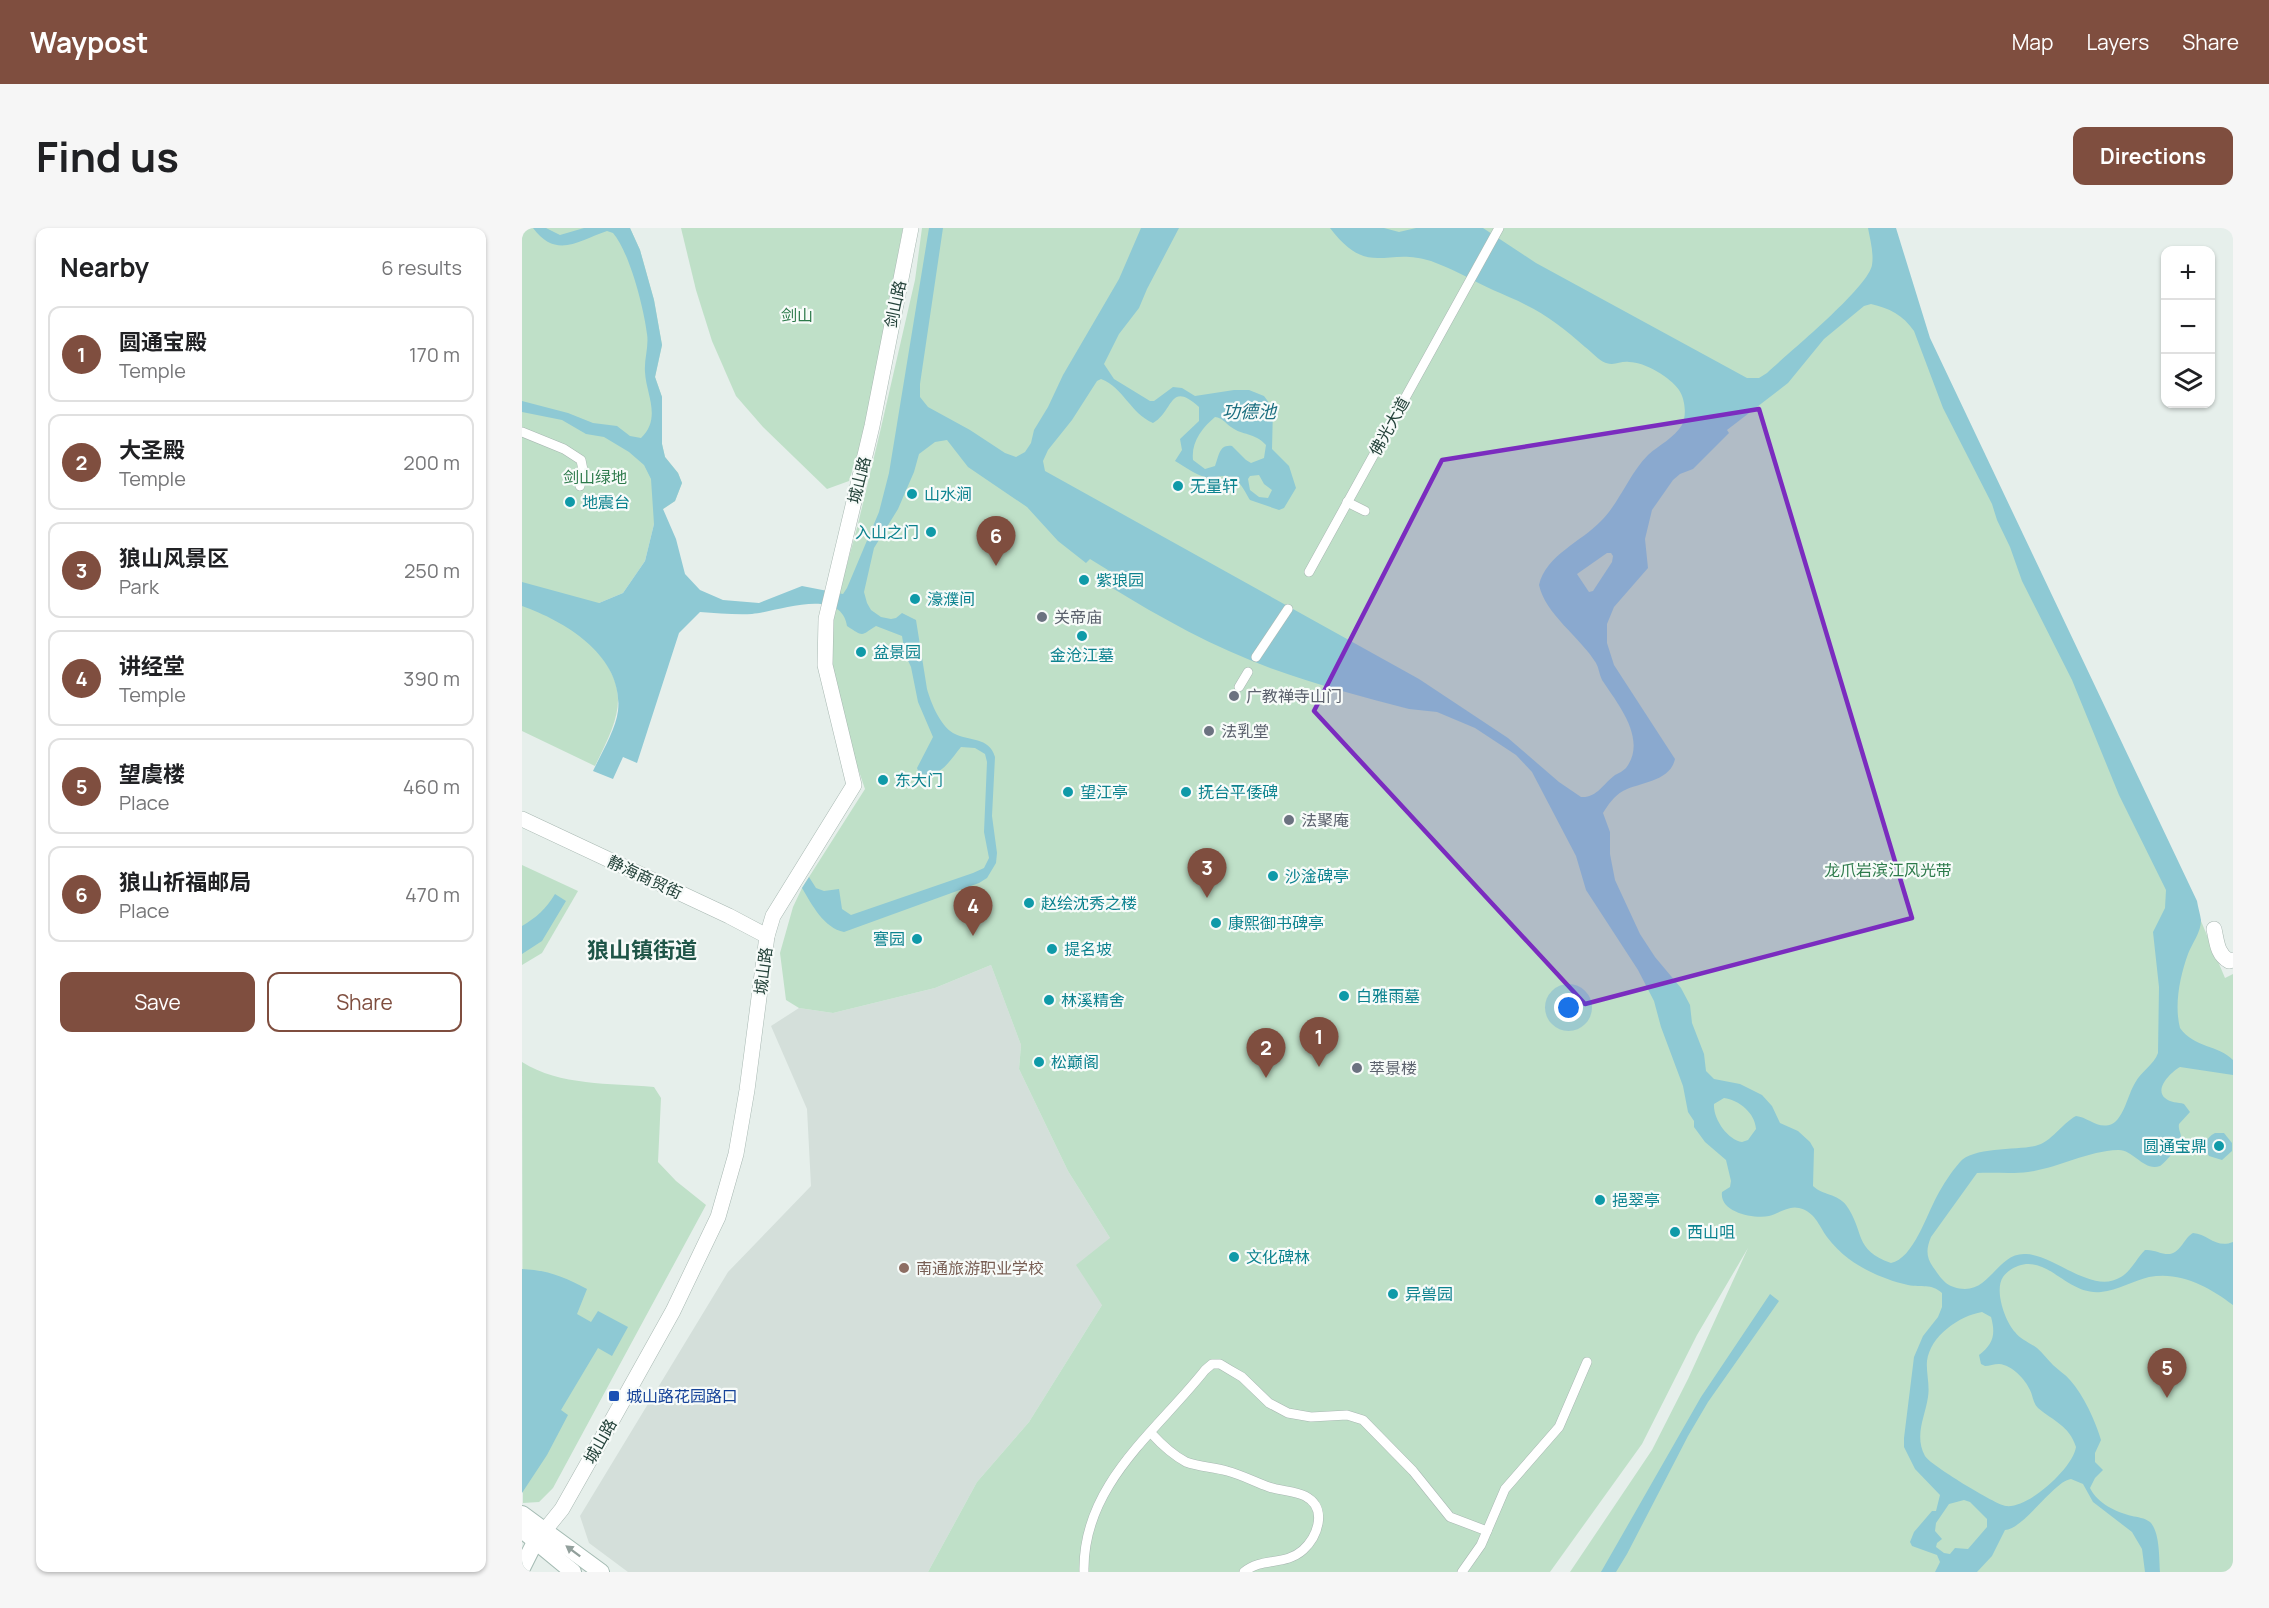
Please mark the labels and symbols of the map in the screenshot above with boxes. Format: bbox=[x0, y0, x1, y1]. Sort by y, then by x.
street label: 剑山路 bbox=[879, 278, 911, 330]
park label: 剑山 bbox=[781, 304, 813, 326]
street label: 佛光大道 bbox=[1364, 393, 1414, 459]
water label: 功德池 bbox=[1222, 399, 1278, 423]
street label: 城山路 bbox=[843, 454, 875, 506]
park label: 剑山绿地 bbox=[563, 466, 627, 488]
place label: 无量轩 bbox=[1190, 475, 1238, 497]
marker: 无量轩 bbox=[1171, 479, 1185, 493]
place label: 山水涧 bbox=[924, 483, 972, 505]
marker: 山水涧 bbox=[905, 487, 919, 501]
place label: 地震台 bbox=[582, 491, 630, 513]
marker: 地震台 bbox=[563, 495, 577, 509]
pin: 6 bbox=[976, 516, 1016, 566]
place label: 入山之门 bbox=[855, 521, 919, 543]
marker: 入山之门 bbox=[924, 525, 938, 539]
place label: 紫琅园 bbox=[1096, 569, 1144, 591]
marker: 紫琅园 bbox=[1077, 573, 1091, 587]
place label: 濠濮间 bbox=[927, 588, 975, 610]
marker: 濠濮间 bbox=[908, 592, 922, 606]
place label: 关帝庙 bbox=[1054, 606, 1102, 628]
marker: 关帝庙 bbox=[1035, 610, 1049, 624]
marker: 金沧江墓 bbox=[1075, 629, 1089, 643]
place label: 盆景园 bbox=[873, 641, 921, 663]
place label: 金沧江墓 bbox=[1050, 644, 1114, 666]
marker: 盆景园 bbox=[854, 645, 868, 659]
place label: 广教禅寺山门 bbox=[1246, 685, 1342, 707]
marker: 广教禅寺山门 bbox=[1227, 689, 1241, 703]
place label: 法乳堂 bbox=[1221, 720, 1269, 742]
marker: 法乳堂 bbox=[1202, 724, 1216, 738]
place label: 东大门 bbox=[895, 769, 943, 791]
marker: 东大门 bbox=[876, 773, 890, 787]
place label: 望江亭 bbox=[1080, 781, 1128, 803]
place label: 抚台平倭碑 bbox=[1198, 781, 1278, 803]
marker: 望江亭 bbox=[1061, 785, 1075, 799]
marker: 抚台平倭碑 bbox=[1179, 785, 1193, 799]
place label: 法聚庵 bbox=[1301, 809, 1349, 831]
marker: 法聚庵 bbox=[1282, 813, 1296, 827]
pin: 3 bbox=[1188, 848, 1226, 898]
street label: 静海商贸街 bbox=[604, 850, 686, 904]
park label: 龙爪岩滨江风光带 bbox=[1824, 859, 1952, 881]
place label: 沙淦碑亭 bbox=[1285, 865, 1349, 887]
marker: 沙淦碑亭 bbox=[1266, 869, 1280, 883]
pin: 4 bbox=[954, 886, 992, 936]
place label: 赵绘沈秀之楼 bbox=[1041, 892, 1137, 914]
marker: 赵绘沈秀之楼 bbox=[1022, 896, 1036, 910]
place label: 康熙御书碑亭 bbox=[1228, 912, 1324, 934]
marker: 康熙御书碑亭 bbox=[1209, 916, 1223, 930]
place label: 謇园 bbox=[873, 928, 905, 950]
marker: 謇园 bbox=[910, 932, 924, 946]
district label: 狼山镇街道 bbox=[587, 935, 697, 965]
place label: 提名坡 bbox=[1064, 938, 1112, 960]
marker: 提名坡 bbox=[1045, 942, 1059, 956]
street label: 城山路 bbox=[749, 946, 777, 996]
place label: 白雅雨墓 bbox=[1356, 985, 1420, 1007]
place label: 林溪精舍 bbox=[1061, 989, 1125, 1011]
marker: 白雅雨墓 bbox=[1337, 989, 1351, 1003]
marker: 林溪精舍 bbox=[1042, 993, 1056, 1007]
your location bbox=[1554, 993, 1583, 1022]
pin: 1 bbox=[1300, 1018, 1338, 1067]
pin: 2 bbox=[1246, 1028, 1286, 1078]
place label: 松巅阁 bbox=[1051, 1051, 1099, 1073]
marker: 松巅阁 bbox=[1032, 1055, 1046, 1069]
place label: 萃景楼 bbox=[1369, 1057, 1417, 1079]
marker: 萃景楼 bbox=[1350, 1061, 1364, 1075]
place label: 圆通宝鼎 bbox=[2143, 1135, 2207, 1157]
marker: 圆通宝鼎 bbox=[2212, 1139, 2226, 1153]
place label: 挹翠亭 bbox=[1612, 1189, 1660, 1211]
marker: 挹翠亭 bbox=[1593, 1193, 1607, 1207]
place label: 西山咀 bbox=[1687, 1221, 1735, 1243]
marker: 西山咀 bbox=[1668, 1225, 1682, 1239]
place label: 文化碑林 bbox=[1246, 1246, 1310, 1268]
marker: 文化碑林 bbox=[1227, 1250, 1241, 1264]
place label: 南通旅游职业学校 bbox=[916, 1257, 1044, 1279]
marker: 南通旅游职业学校 bbox=[897, 1261, 911, 1275]
place label: 异兽园 bbox=[1405, 1283, 1453, 1305]
marker: 异兽园 bbox=[1386, 1287, 1400, 1301]
pin: 5 bbox=[2148, 1348, 2186, 1398]
place label: 城山路花园路口 bbox=[626, 1385, 738, 1407]
marker: 城山路花园路口 bbox=[607, 1389, 621, 1403]
street label: 城山路 bbox=[579, 1415, 621, 1467]
one-way arrow bbox=[566, 1546, 581, 1558]

